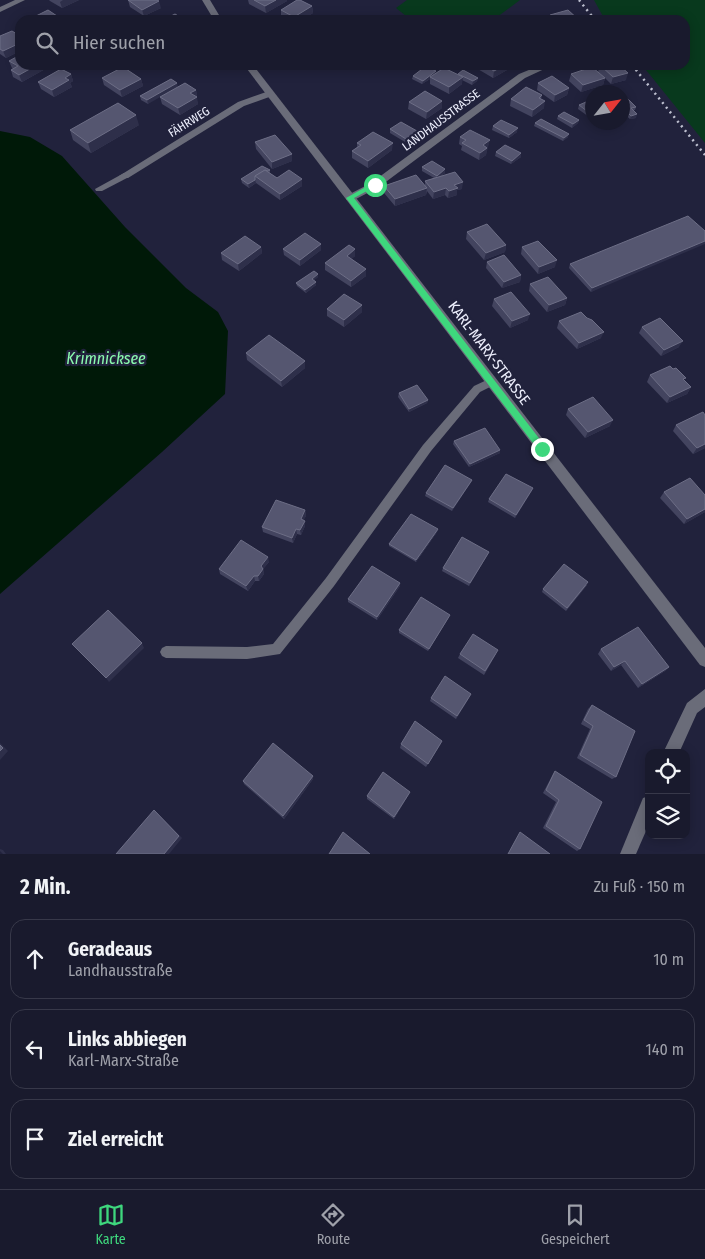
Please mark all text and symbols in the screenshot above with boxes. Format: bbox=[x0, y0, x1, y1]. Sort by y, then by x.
search box bbox=[15, 15, 690, 70]
icon: search bbox=[33, 29, 61, 57]
text: Hier suchen bbox=[73, 31, 165, 54]
north arrow bbox=[585, 85, 630, 130]
street label: LANDHAUSSTRASSE bbox=[399, 86, 483, 154]
street label: FÄHRWEG bbox=[165, 103, 212, 140]
route start bbox=[364, 174, 387, 197]
street label: KARL-MARX-STRASSE bbox=[444, 298, 534, 408]
water label: Krimnicksee bbox=[66, 349, 146, 368]
route end bbox=[531, 438, 554, 461]
map controls bbox=[645, 749, 690, 839]
button: locate bbox=[645, 749, 690, 794]
button: layers bbox=[645, 794, 690, 839]
text: 2 Min. bbox=[20, 874, 70, 900]
text: Zu Fuß · 150 m bbox=[593, 877, 685, 896]
text: Geradeaus bbox=[68, 938, 152, 961]
icon: ahead bbox=[21, 945, 49, 973]
text: 10 m bbox=[653, 950, 684, 969]
text: Landhausstraße bbox=[68, 961, 173, 980]
text: Links abbiegen bbox=[68, 1028, 187, 1051]
icon: left bbox=[21, 1035, 49, 1063]
text: 140 m bbox=[646, 1040, 684, 1059]
text: Karl-Marx-Straße bbox=[68, 1051, 179, 1070]
icon: arrive bbox=[21, 1125, 49, 1153]
text: Ziel erreicht bbox=[68, 1128, 164, 1151]
tab: Karte bbox=[95, 1201, 126, 1248]
tab: Route bbox=[317, 1201, 350, 1248]
tab: Gespeichert bbox=[541, 1201, 610, 1248]

